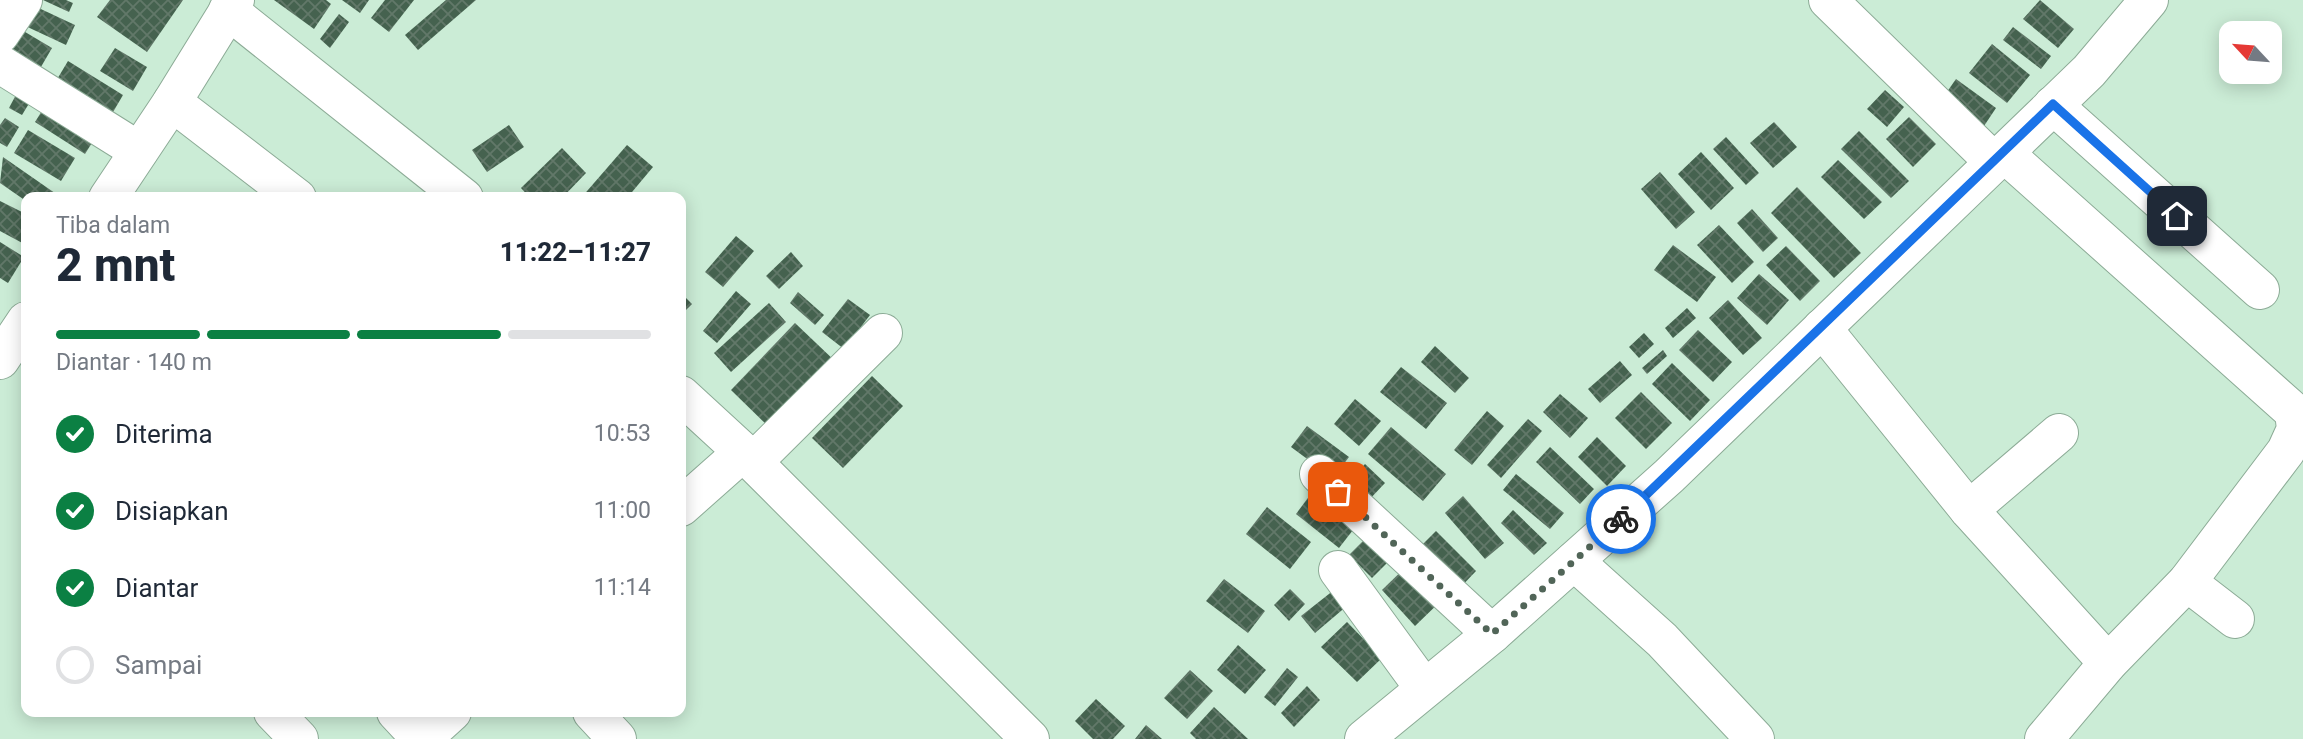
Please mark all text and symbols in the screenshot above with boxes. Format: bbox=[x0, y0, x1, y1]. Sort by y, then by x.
north arrow bbox=[2219, 21, 2282, 84]
map controls bbox=[2219, 21, 2282, 84]
pin bbox=[2147, 186, 2207, 246]
icon: home bbox=[2158, 197, 2196, 235]
text: Tiba dalam bbox=[56, 212, 170, 239]
text: 11:22–11:27 bbox=[500, 237, 651, 267]
text: 2 mnt bbox=[56, 238, 175, 292]
text: Diantar · 140 m bbox=[56, 349, 212, 376]
icon: check bbox=[56, 415, 94, 453]
text: Diterima bbox=[115, 419, 213, 449]
text: 10:53 bbox=[594, 420, 651, 447]
pin bbox=[1308, 462, 1368, 522]
icon: bag bbox=[1319, 473, 1357, 511]
courier bbox=[1586, 484, 1656, 554]
icon: check bbox=[56, 492, 94, 530]
text: Disiapkan bbox=[115, 496, 229, 526]
text: 11:00 bbox=[594, 497, 651, 524]
icon: bike bbox=[1602, 500, 1640, 538]
icon: check bbox=[56, 569, 94, 607]
text: Diantar bbox=[115, 573, 198, 603]
text: 11:14 bbox=[594, 574, 651, 601]
text: Sampai bbox=[115, 650, 202, 680]

